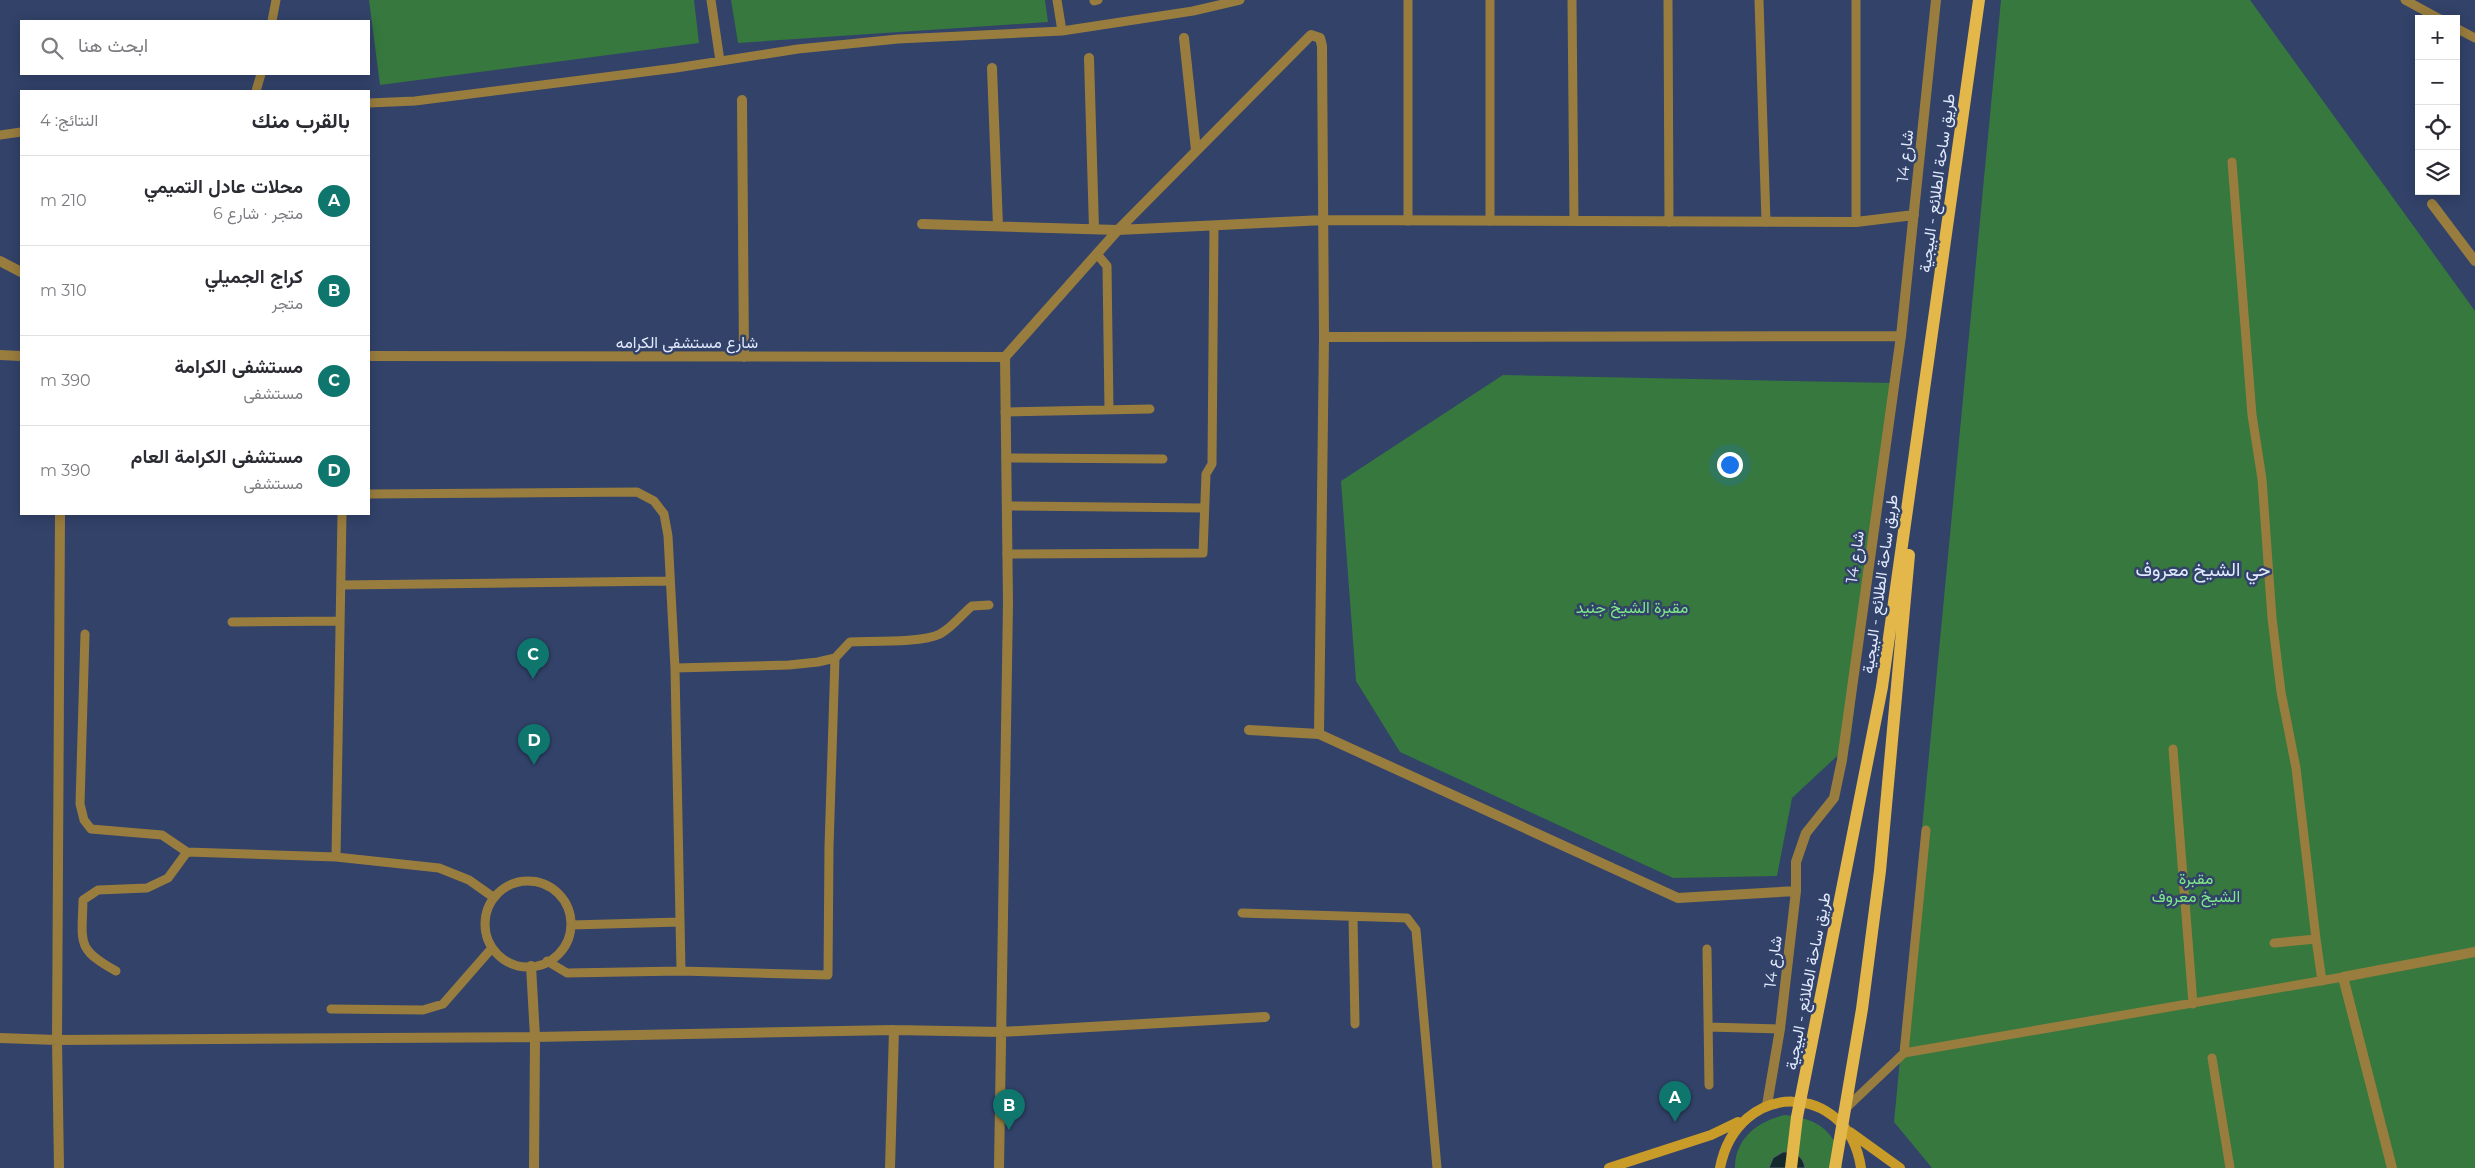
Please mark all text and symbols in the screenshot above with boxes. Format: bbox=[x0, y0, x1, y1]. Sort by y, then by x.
map controls bbox=[2415, 15, 2460, 195]
button: + bbox=[2415, 15, 2460, 60]
search box bbox=[20, 20, 370, 75]
icon: search bbox=[38, 34, 66, 62]
text: ابحث هنا bbox=[78, 34, 148, 57]
button: − bbox=[2415, 60, 2460, 105]
street label: طريق ساحة الطلائع - البيجية bbox=[1915, 92, 1961, 274]
button: locate bbox=[2415, 105, 2460, 150]
text: بالقرب منك bbox=[252, 108, 350, 133]
text: النتائج: 4 bbox=[40, 111, 98, 130]
street label: شارع 14 bbox=[1893, 129, 1919, 183]
button: layers bbox=[2415, 150, 2460, 195]
text: محلات عادل التميمي bbox=[144, 175, 303, 198]
text: 210 m bbox=[40, 191, 87, 210]
text: A bbox=[328, 191, 340, 210]
text: متجر · شارع 6 bbox=[213, 204, 303, 223]
text: كراج الجميلي bbox=[205, 265, 303, 288]
text: 310 m bbox=[40, 281, 87, 300]
text: B bbox=[328, 281, 340, 300]
text: متجر bbox=[272, 294, 303, 313]
street label: شارع مستشفى الكرامه bbox=[616, 333, 758, 354]
text: مستشفى الكرامة bbox=[175, 355, 303, 378]
text: 390 m bbox=[40, 371, 91, 390]
text: C bbox=[328, 371, 340, 390]
text: مستشفى bbox=[243, 384, 303, 403]
text: مستشفى الكرامة العام bbox=[131, 445, 303, 468]
your location bbox=[1717, 452, 1743, 478]
text: 390 m bbox=[40, 461, 91, 480]
text: D bbox=[327, 461, 341, 480]
text: مستشفى bbox=[243, 474, 303, 493]
street label: طريق ساحة الطلائع - البيجية bbox=[1858, 493, 1904, 675]
street label: شارع 14 bbox=[1842, 530, 1870, 585]
district label: حي الشيخ معروف bbox=[2136, 558, 2270, 585]
park label: مقبرة الشيخ جنيد bbox=[1576, 598, 1688, 619]
pin: C bbox=[517, 638, 549, 679]
pin: D bbox=[518, 724, 550, 765]
park label: مقبرة الشيخ معروف bbox=[2152, 869, 2240, 908]
street label: طريق ساحة الطلائع - البيجية bbox=[1781, 891, 1837, 1072]
street label: شارع 14 bbox=[1760, 935, 1788, 990]
pin: A bbox=[1659, 1081, 1691, 1122]
pin: B bbox=[993, 1089, 1025, 1130]

